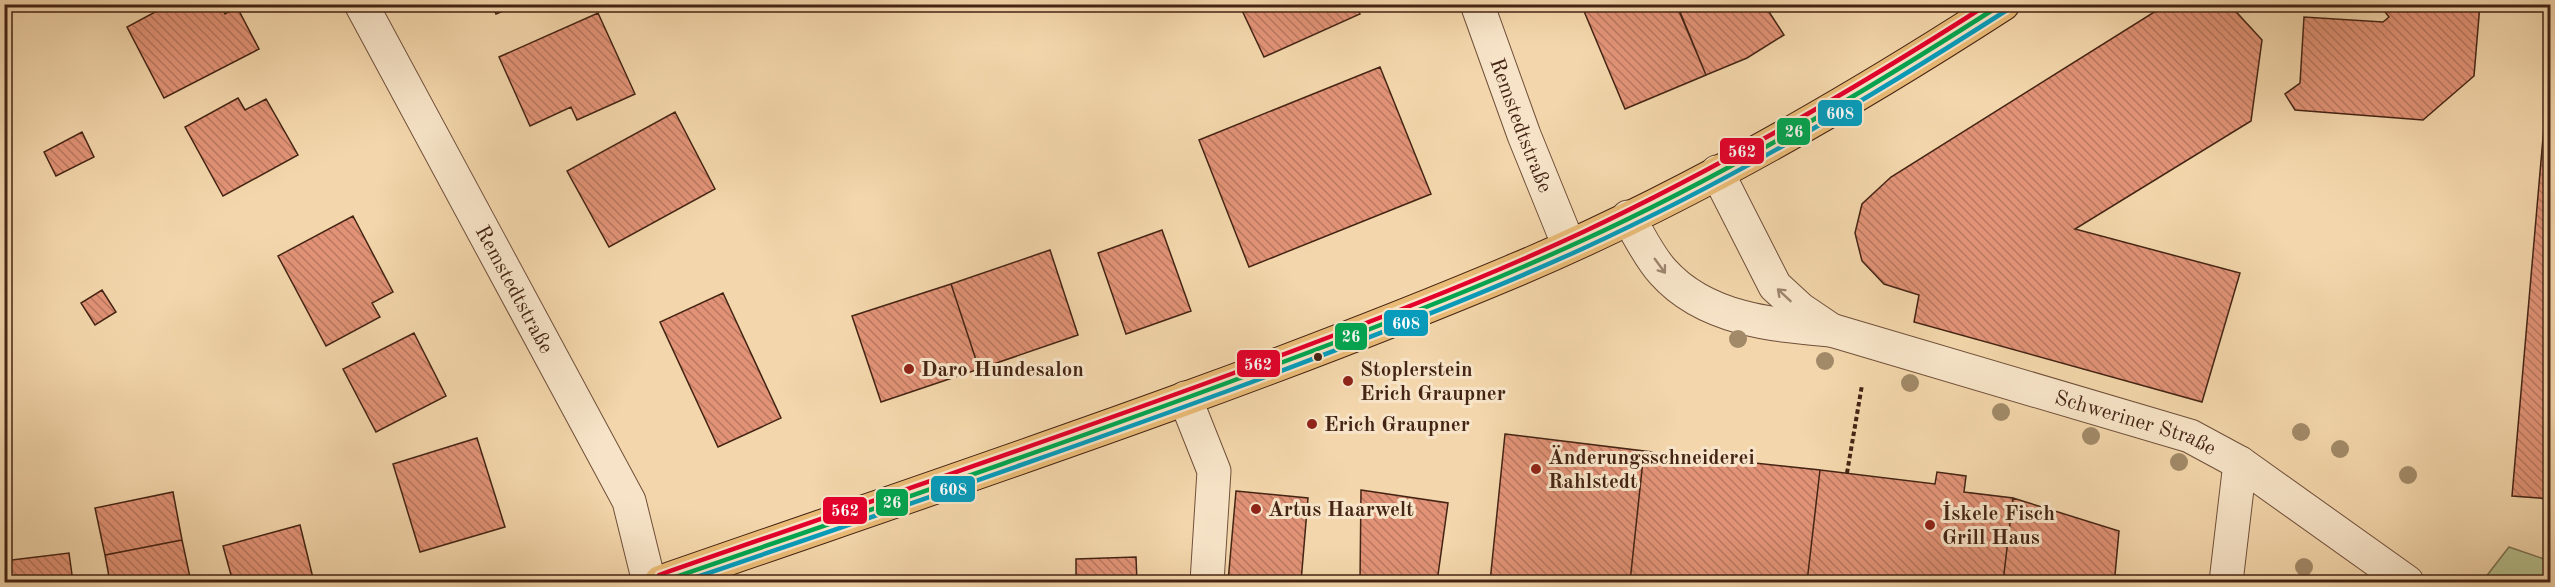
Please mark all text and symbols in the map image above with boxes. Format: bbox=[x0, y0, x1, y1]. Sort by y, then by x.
street label: Remstedtstraße bbox=[1485, 56, 1555, 196]
line badge: 608 bbox=[1817, 99, 1863, 127]
text: 608 bbox=[1826, 107, 1854, 123]
line badge: 26 bbox=[1776, 117, 1811, 146]
text: 26 bbox=[1785, 125, 1803, 141]
line badge: 562 bbox=[1719, 137, 1765, 165]
text: 562 bbox=[1728, 145, 1756, 161]
street label: Remstedtstraße bbox=[470, 222, 556, 357]
one-way arrow bbox=[1653, 258, 1666, 274]
one-way arrow bbox=[1777, 288, 1792, 302]
line badge: 608 bbox=[1383, 309, 1429, 337]
text: 608 bbox=[1392, 317, 1420, 333]
line badge: 26 bbox=[1334, 322, 1368, 351]
text: 26 bbox=[1342, 330, 1360, 346]
line badge: 562 bbox=[1236, 349, 1281, 378]
unlabelled marker bbox=[1312, 351, 1324, 363]
text: 562 bbox=[1244, 358, 1272, 374]
place label: Daro Hundesalon bbox=[921, 360, 1084, 381]
place label: Stoplerstein Erich Graupner bbox=[1360, 360, 1506, 405]
marker: Daro Hundesalon bbox=[902, 362, 916, 376]
marker: Stoplerstein Erich Graupner bbox=[1341, 374, 1355, 388]
street label: Schweriner Straße bbox=[2052, 388, 2219, 460]
place label: Erich Graupner bbox=[1324, 415, 1470, 436]
marker: Erich Graupner bbox=[1305, 417, 1319, 431]
place label: Änderungsschneiderei Rahlstedt bbox=[1548, 445, 1755, 493]
marker: Änderungsschneiderei Rahlstedt bbox=[1529, 462, 1543, 476]
line badge: 608 bbox=[930, 475, 976, 503]
text: 608 bbox=[939, 483, 967, 499]
line badge: 26 bbox=[875, 488, 909, 517]
line badge: 562 bbox=[822, 496, 868, 525]
text: 26 bbox=[883, 496, 901, 512]
place label: Artus Haarwelt bbox=[1268, 500, 1414, 521]
place label: İskele Fisch Grill Haus bbox=[1942, 501, 2055, 549]
marker: Artus Haarwelt bbox=[1249, 502, 1263, 516]
text: 562 bbox=[831, 504, 859, 520]
marker: İskele Fisch Grill Haus bbox=[1923, 518, 1937, 532]

